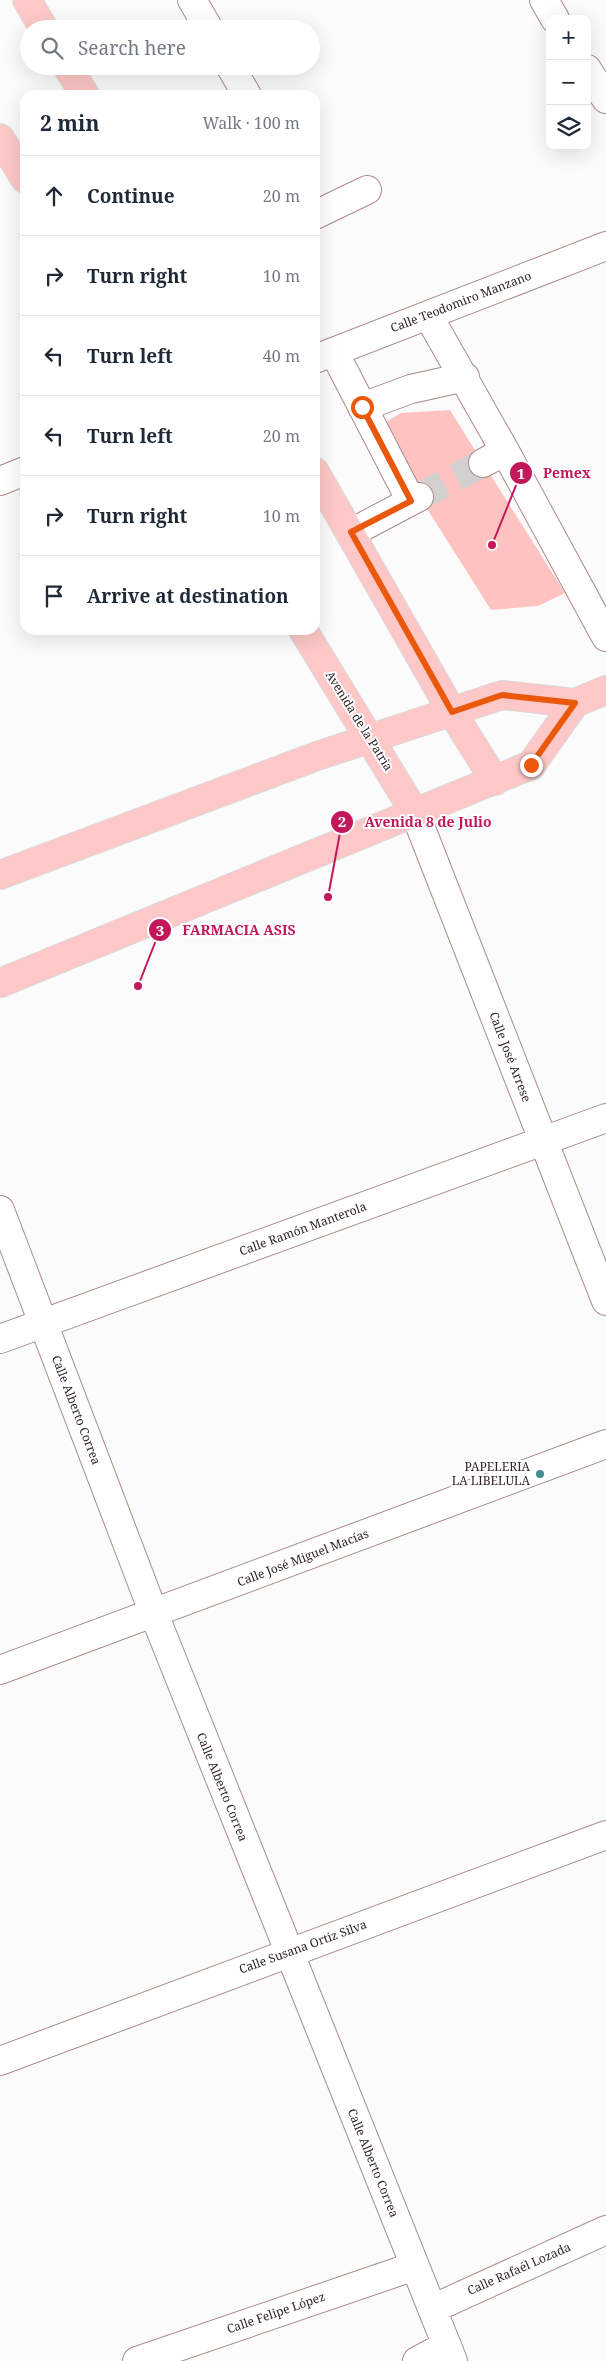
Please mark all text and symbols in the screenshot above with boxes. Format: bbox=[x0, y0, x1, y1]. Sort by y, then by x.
map controls bbox=[546, 15, 591, 150]
button: + bbox=[546, 15, 591, 60]
search box bbox=[20, 20, 320, 75]
icon: search bbox=[38, 34, 66, 62]
text: Search here bbox=[78, 35, 186, 61]
button: − bbox=[546, 60, 591, 105]
button: layers bbox=[546, 105, 591, 150]
text: 2 min bbox=[40, 109, 99, 137]
text: Walk · 100 m bbox=[203, 112, 300, 134]
icon: ahead bbox=[40, 182, 68, 210]
text: Continue bbox=[87, 183, 175, 209]
text: 20 m bbox=[263, 185, 300, 207]
icon: right bbox=[40, 262, 68, 290]
text: Turn right bbox=[87, 263, 187, 289]
text: 10 m bbox=[263, 265, 300, 287]
street label: Calle Teodomiro Manzano bbox=[388, 267, 534, 336]
icon: left bbox=[40, 342, 68, 370]
text: Turn left bbox=[87, 343, 173, 369]
text: 40 m bbox=[263, 345, 300, 367]
route start bbox=[351, 396, 374, 419]
icon: left bbox=[40, 422, 68, 450]
text: Turn left bbox=[87, 423, 173, 449]
text: 20 m bbox=[263, 425, 300, 447]
callout: Pemex bbox=[508, 459, 601, 488]
text: 1 bbox=[517, 463, 525, 483]
text: Pemex bbox=[543, 463, 591, 482]
icon: right bbox=[40, 502, 68, 530]
text: Turn right bbox=[87, 503, 187, 529]
text: 10 m bbox=[263, 505, 300, 527]
icon: arrive bbox=[40, 582, 68, 610]
text: Arrive at destination bbox=[87, 583, 289, 609]
street label: Avenida de la Patria bbox=[322, 668, 397, 774]
route end bbox=[520, 754, 543, 777]
callout: Avenida 8 de Julio bbox=[330, 807, 502, 836]
text: 2 bbox=[338, 811, 346, 831]
text: Avenida 8 de Julio bbox=[364, 812, 492, 831]
callout: FARMACIA ASIS bbox=[147, 916, 306, 945]
text: 3 bbox=[156, 920, 164, 940]
text: FARMACIA ASIS bbox=[182, 920, 296, 939]
street label: Calle José Arrese bbox=[485, 1009, 535, 1104]
street label: Calle Ramón Manterola bbox=[237, 1197, 369, 1259]
street label: Calle Alberto Correa bbox=[48, 1353, 105, 1467]
place label: PAPELERIA LA LIBELULA bbox=[452, 1458, 531, 1489]
marker: PAPELERIA LA LIBELULA bbox=[534, 1468, 546, 1480]
street label: Calle José Miguel Macías bbox=[235, 1525, 371, 1590]
street label: Calle Alberto Correa bbox=[193, 1730, 252, 1844]
street label: Calle Susana Ortiz Silva bbox=[237, 1915, 369, 1978]
street label: Calle Alberto Correa bbox=[344, 2106, 403, 2220]
street label: Calle Rafaél Lozada bbox=[464, 2238, 573, 2299]
street label: Calle Felipe López bbox=[224, 2288, 327, 2337]

